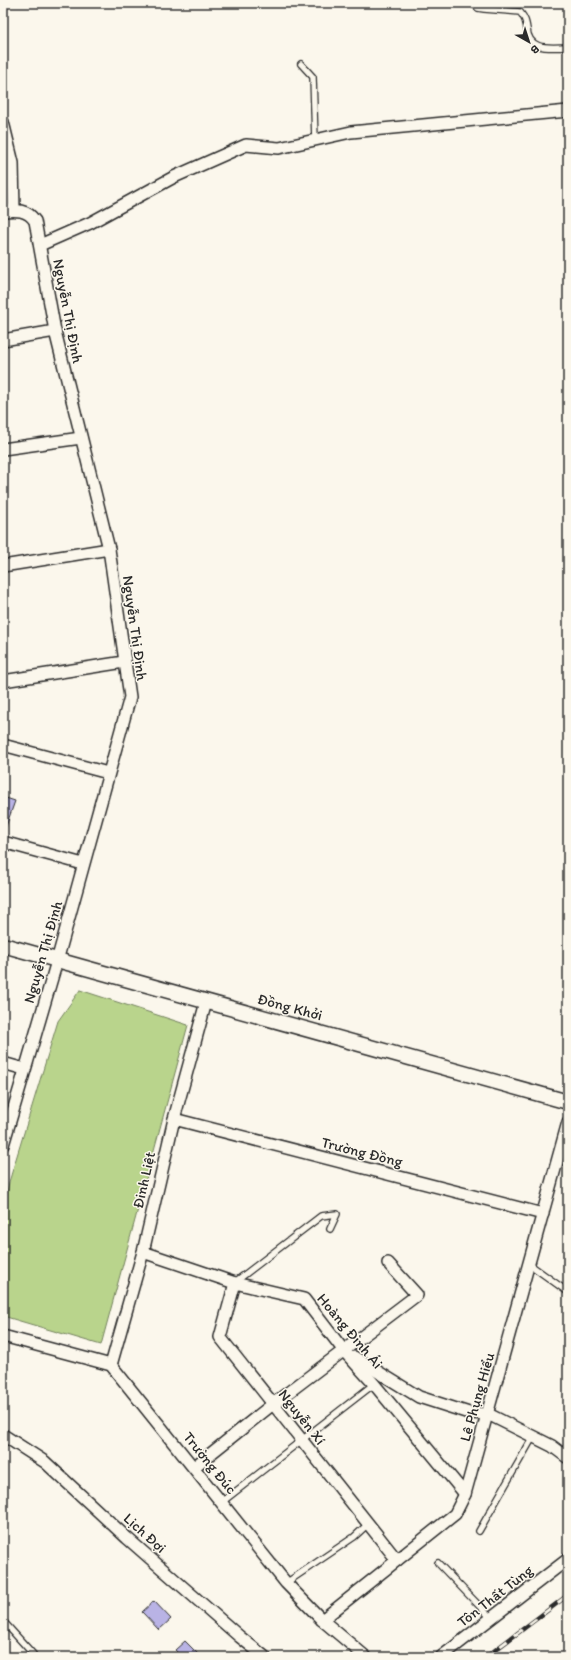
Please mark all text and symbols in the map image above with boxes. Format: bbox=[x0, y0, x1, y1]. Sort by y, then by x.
north arrow bbox=[509, 22, 549, 62]
text: B bbox=[528, 42, 542, 57]
street label: Nguyễn Thị Định bbox=[49, 257, 87, 365]
street label: Nguyễn Thị Định bbox=[119, 574, 151, 682]
street label: Nguyễn Thị Định bbox=[20, 899, 66, 1005]
street label: Đồng Khởi bbox=[256, 990, 324, 1024]
street label: Trường Đồng bbox=[319, 1133, 405, 1171]
street label: Đinh Liệt bbox=[129, 1149, 159, 1210]
street label: Hoàng Đình Ái bbox=[313, 1290, 387, 1372]
street label: Lê Phụng Hiểu bbox=[456, 1350, 498, 1444]
street label: Nguyễn Xí bbox=[275, 1386, 329, 1449]
street label: Trường Đúc bbox=[179, 1428, 241, 1498]
street label: Lịch Đợi bbox=[120, 1509, 170, 1557]
street label: Tôn Thất Tùng bbox=[454, 1561, 537, 1631]

